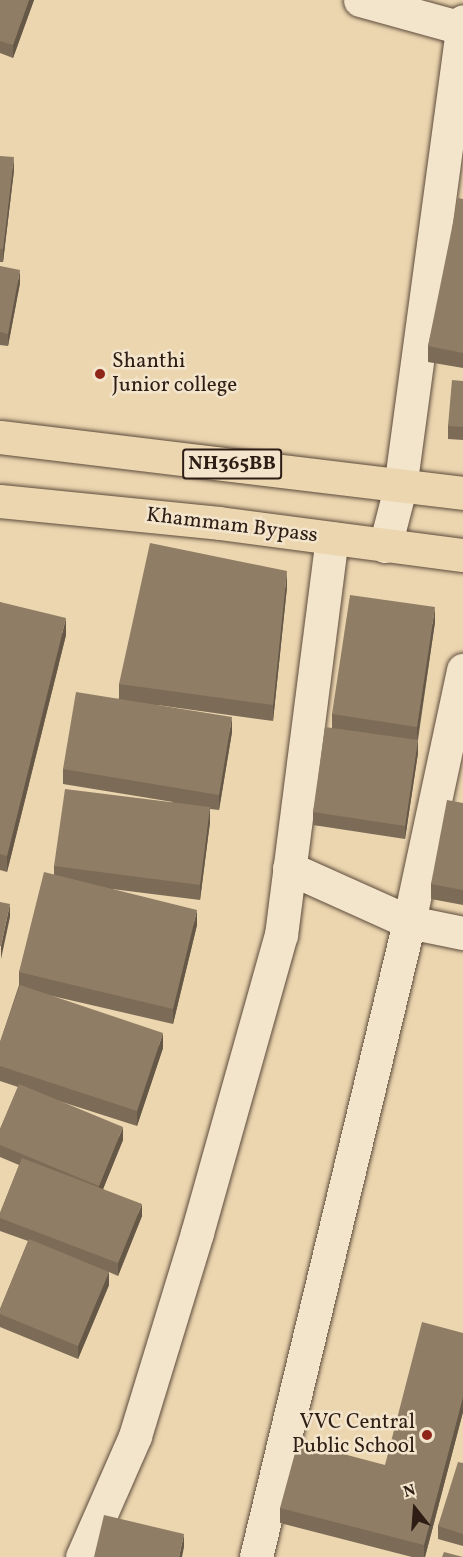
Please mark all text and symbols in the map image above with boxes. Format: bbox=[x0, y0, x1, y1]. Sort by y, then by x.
place label: Shanthi Junior college bbox=[112, 349, 237, 399]
marker: Shanthi Junior college bbox=[93, 367, 107, 381]
road number: NH365BB bbox=[181, 447, 283, 481]
street label: Khammam Bypass bbox=[145, 503, 319, 549]
place label: VVC Central Public School bbox=[292, 1410, 415, 1460]
marker: VVC Central Public School bbox=[420, 1428, 434, 1442]
north arrow bbox=[385, 1479, 445, 1539]
text: N bbox=[401, 1480, 419, 1504]

